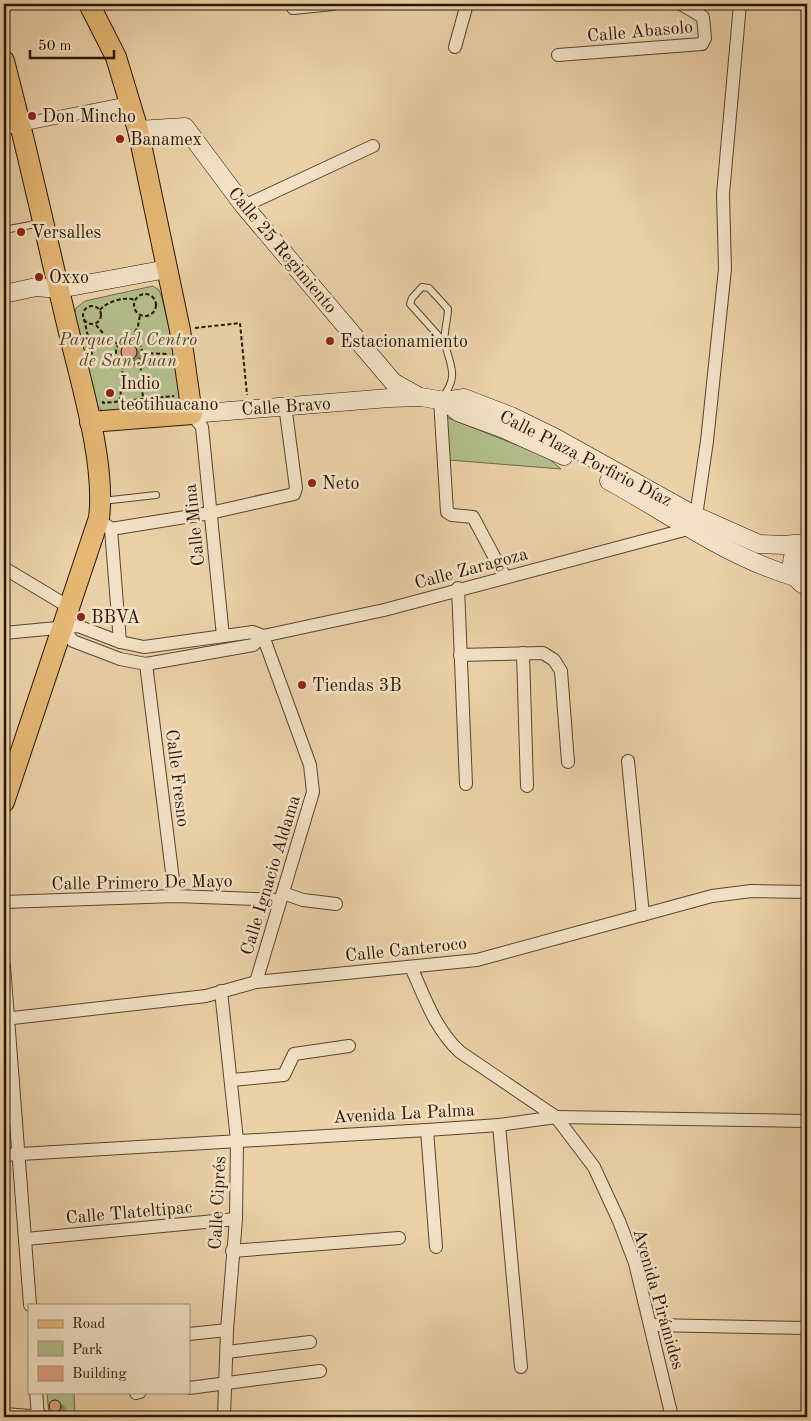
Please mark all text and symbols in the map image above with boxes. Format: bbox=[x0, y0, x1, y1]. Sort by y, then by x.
street label: Calle Abasolo bbox=[586, 18, 694, 46]
scale bar bbox=[30, 28, 114, 60]
text: 50 m bbox=[38, 39, 72, 54]
place label: Don Mincho bbox=[42, 108, 136, 126]
marker: Don Mincho bbox=[26, 110, 38, 122]
place label: Banamex bbox=[130, 131, 202, 149]
marker: Banamex bbox=[114, 133, 126, 145]
street label: Calle 25 Regimiento bbox=[225, 184, 340, 317]
place label: Versalles bbox=[31, 224, 102, 242]
marker: Versalles bbox=[15, 226, 27, 238]
place label: Oxxo bbox=[49, 269, 89, 287]
marker: Oxxo bbox=[33, 271, 45, 283]
park label: Parque del Centro de San Juan bbox=[58, 331, 197, 370]
place label: Estacionamiento bbox=[340, 333, 468, 351]
marker: Estacionamiento bbox=[324, 335, 336, 347]
place label: Indio teotihuacano bbox=[120, 375, 218, 414]
marker: Indio teotihuacano bbox=[104, 387, 116, 399]
street label: Calle Bravo bbox=[241, 395, 332, 419]
street label: Calle Plaza Porfirio Díaz bbox=[496, 408, 675, 510]
place label: Neto bbox=[322, 475, 359, 493]
marker: Neto bbox=[306, 477, 318, 489]
street label: Calle Mina bbox=[182, 483, 208, 567]
street label: Calle Zaragoza bbox=[413, 545, 530, 593]
place label: BBVA bbox=[91, 609, 141, 627]
marker: BBVA bbox=[75, 611, 87, 623]
place label: Tiendas 3B bbox=[312, 677, 402, 695]
marker: Tiendas 3B bbox=[296, 679, 308, 691]
street label: Calle Fresno bbox=[162, 728, 192, 828]
street label: Calle Ignacio Aldama bbox=[238, 793, 304, 957]
street label: Calle Primero De Mayo bbox=[51, 872, 233, 894]
street label: Calle Canteroco bbox=[344, 935, 468, 965]
street label: Avenida La Palma bbox=[333, 1101, 475, 1127]
street label: Calle Ciprés bbox=[207, 1156, 229, 1250]
street label: Calle Tlateltipac bbox=[65, 1198, 193, 1228]
street label: Avenida Pirámides bbox=[629, 1227, 687, 1372]
legend bbox=[28, 1304, 190, 1394]
text: Road bbox=[72, 1317, 106, 1332]
text: Park bbox=[72, 1343, 103, 1358]
text: Building bbox=[72, 1367, 127, 1382]

